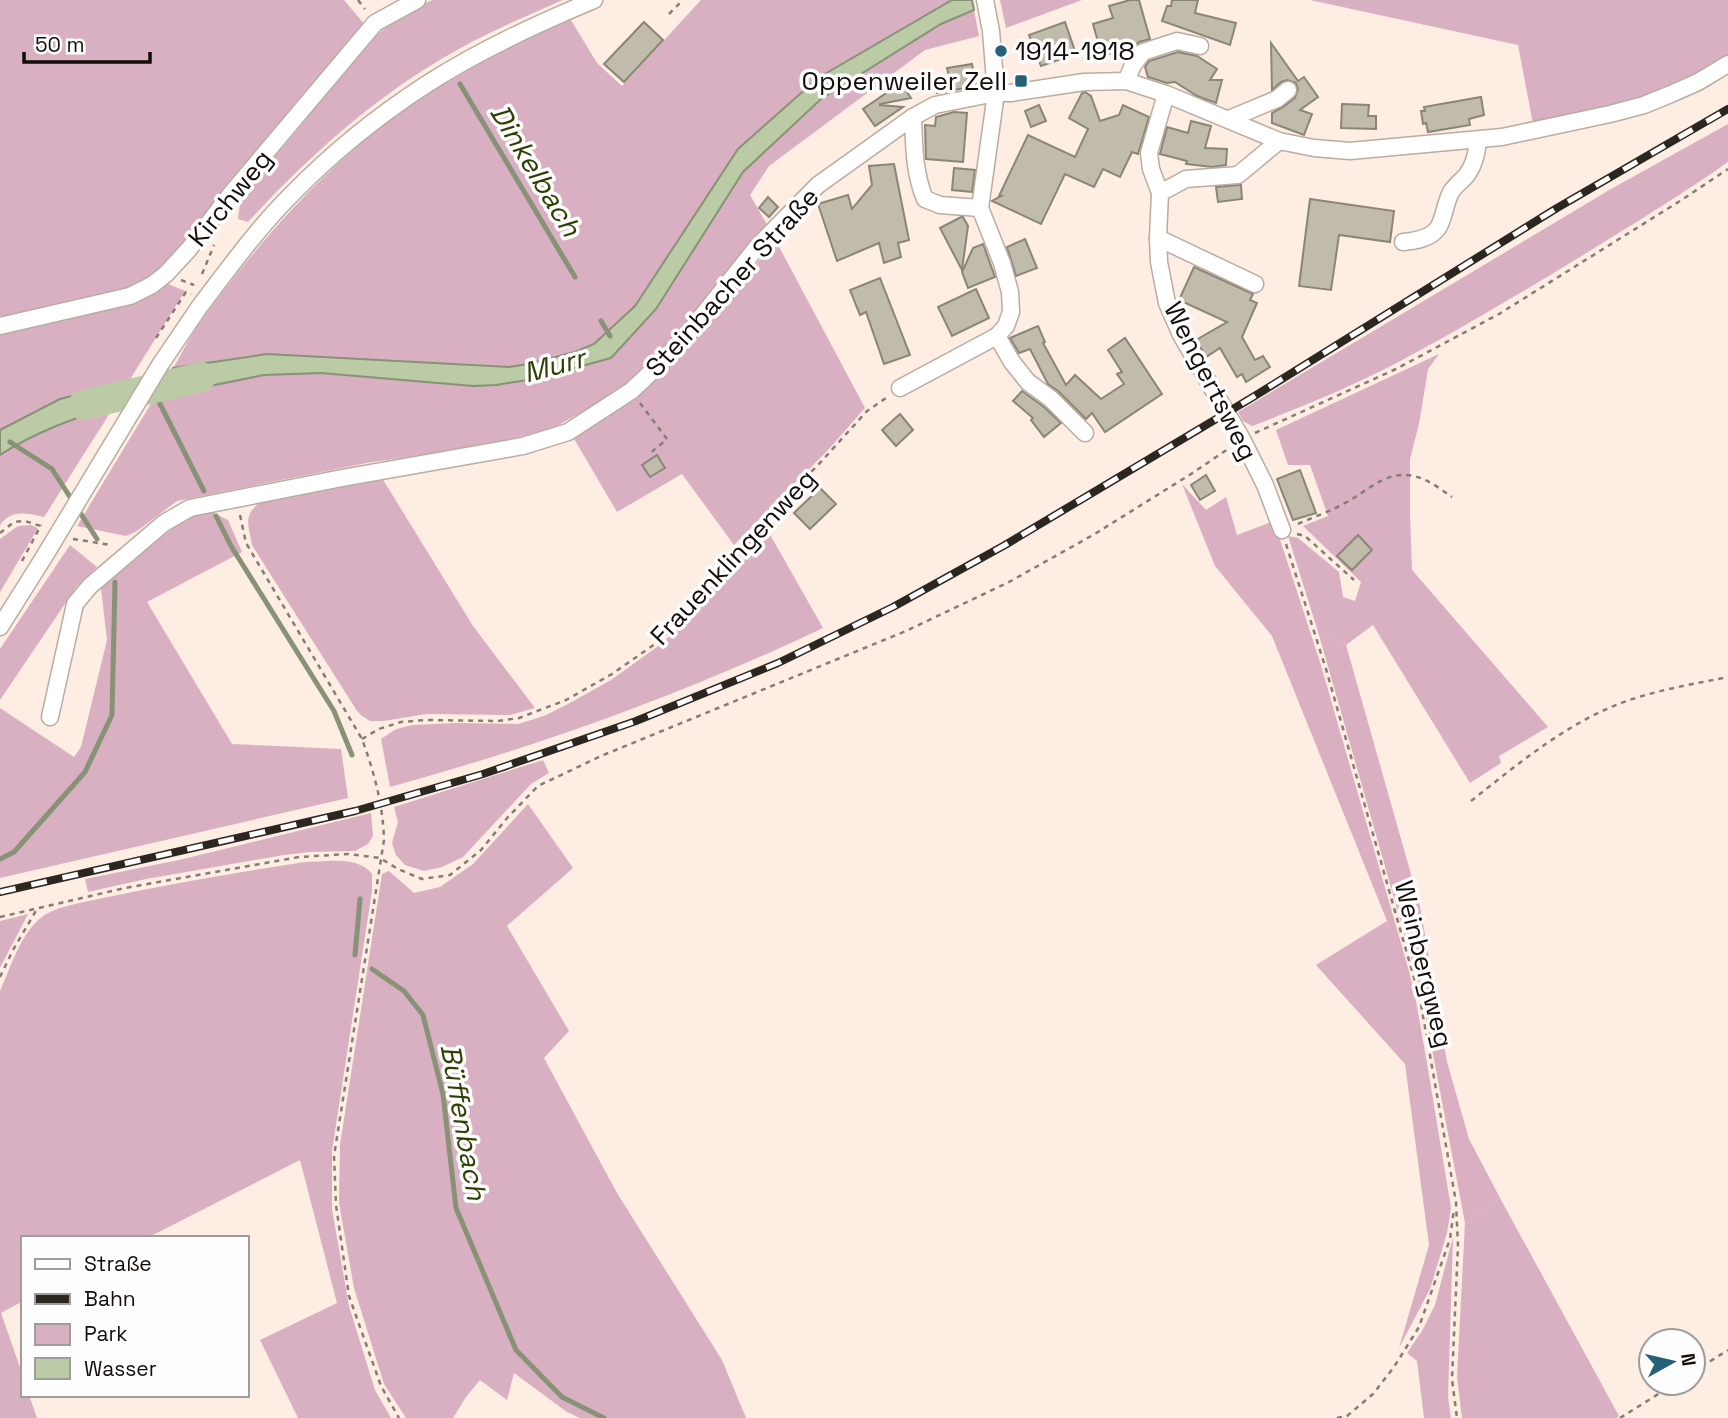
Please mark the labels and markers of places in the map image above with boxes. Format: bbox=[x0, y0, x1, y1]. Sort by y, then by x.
place label: 1914-1918 bbox=[1015, 34, 1135, 68]
marker: 1914-1918 bbox=[993, 43, 1009, 59]
place label: Oppenweiler Zell bbox=[802, 64, 1007, 98]
marker: Oppenweiler Zell bbox=[1013, 73, 1029, 89]

